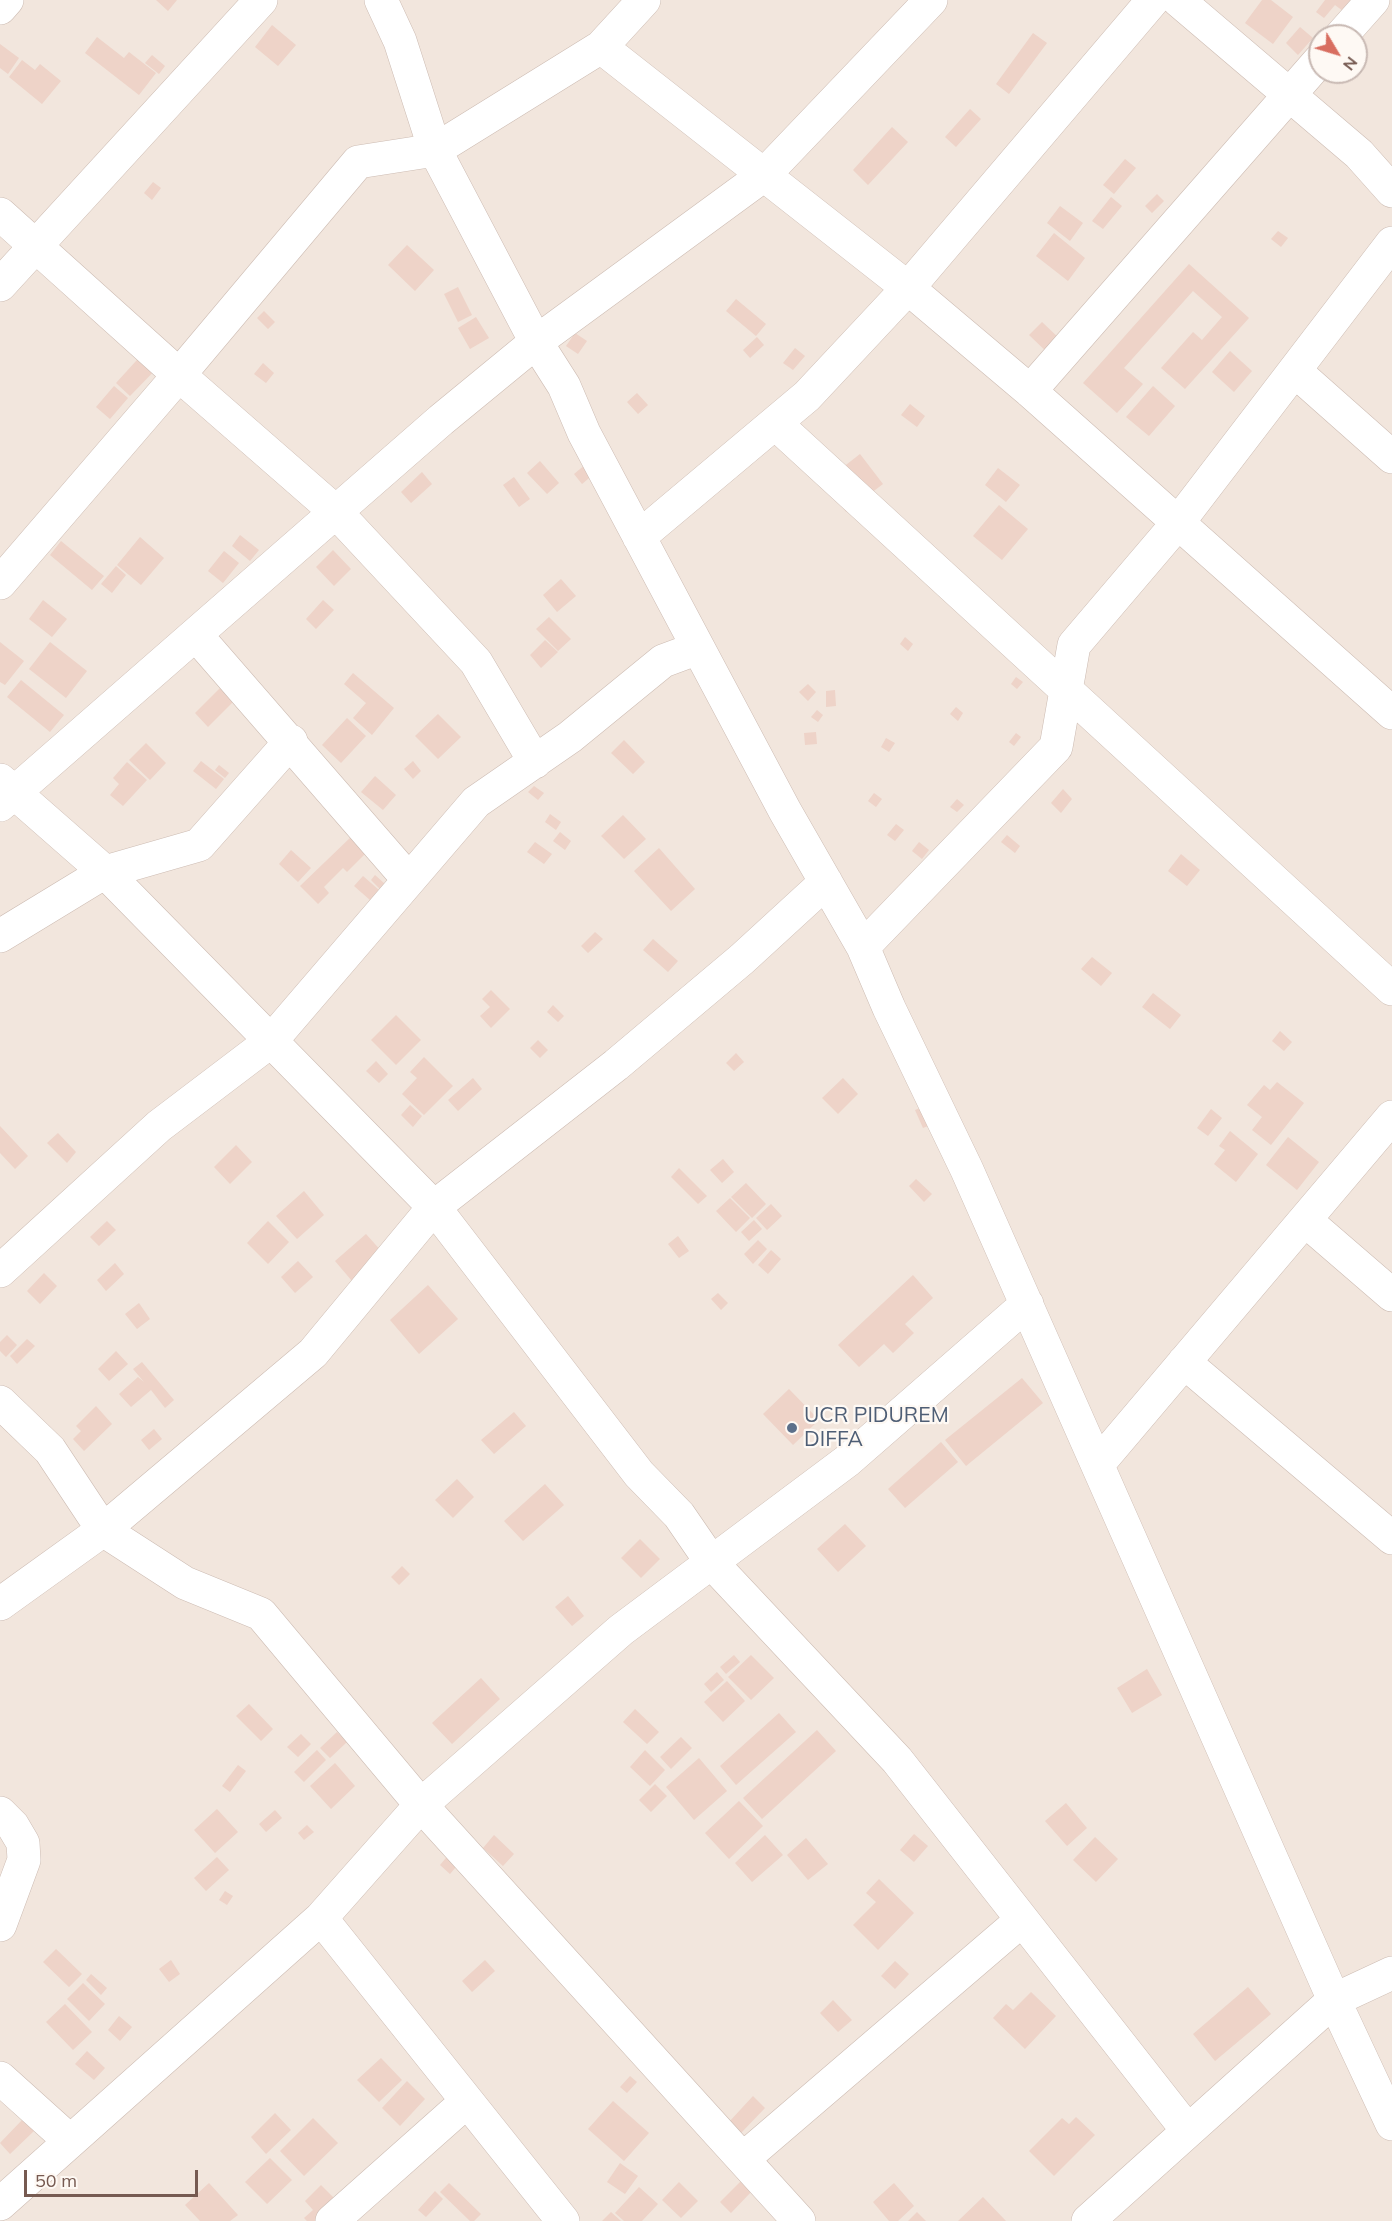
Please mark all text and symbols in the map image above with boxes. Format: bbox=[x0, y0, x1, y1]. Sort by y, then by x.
north arrow bbox=[1308, 24, 1368, 84]
text: N bbox=[1339, 53, 1362, 75]
place label: UCR PIDUREM DIFFA bbox=[804, 1403, 949, 1453]
marker: UCR PIDUREM DIFFA bbox=[785, 1421, 799, 1435]
scale bar bbox=[27, 2158, 201, 2196]
text: 50 m bbox=[35, 2169, 77, 2192]

